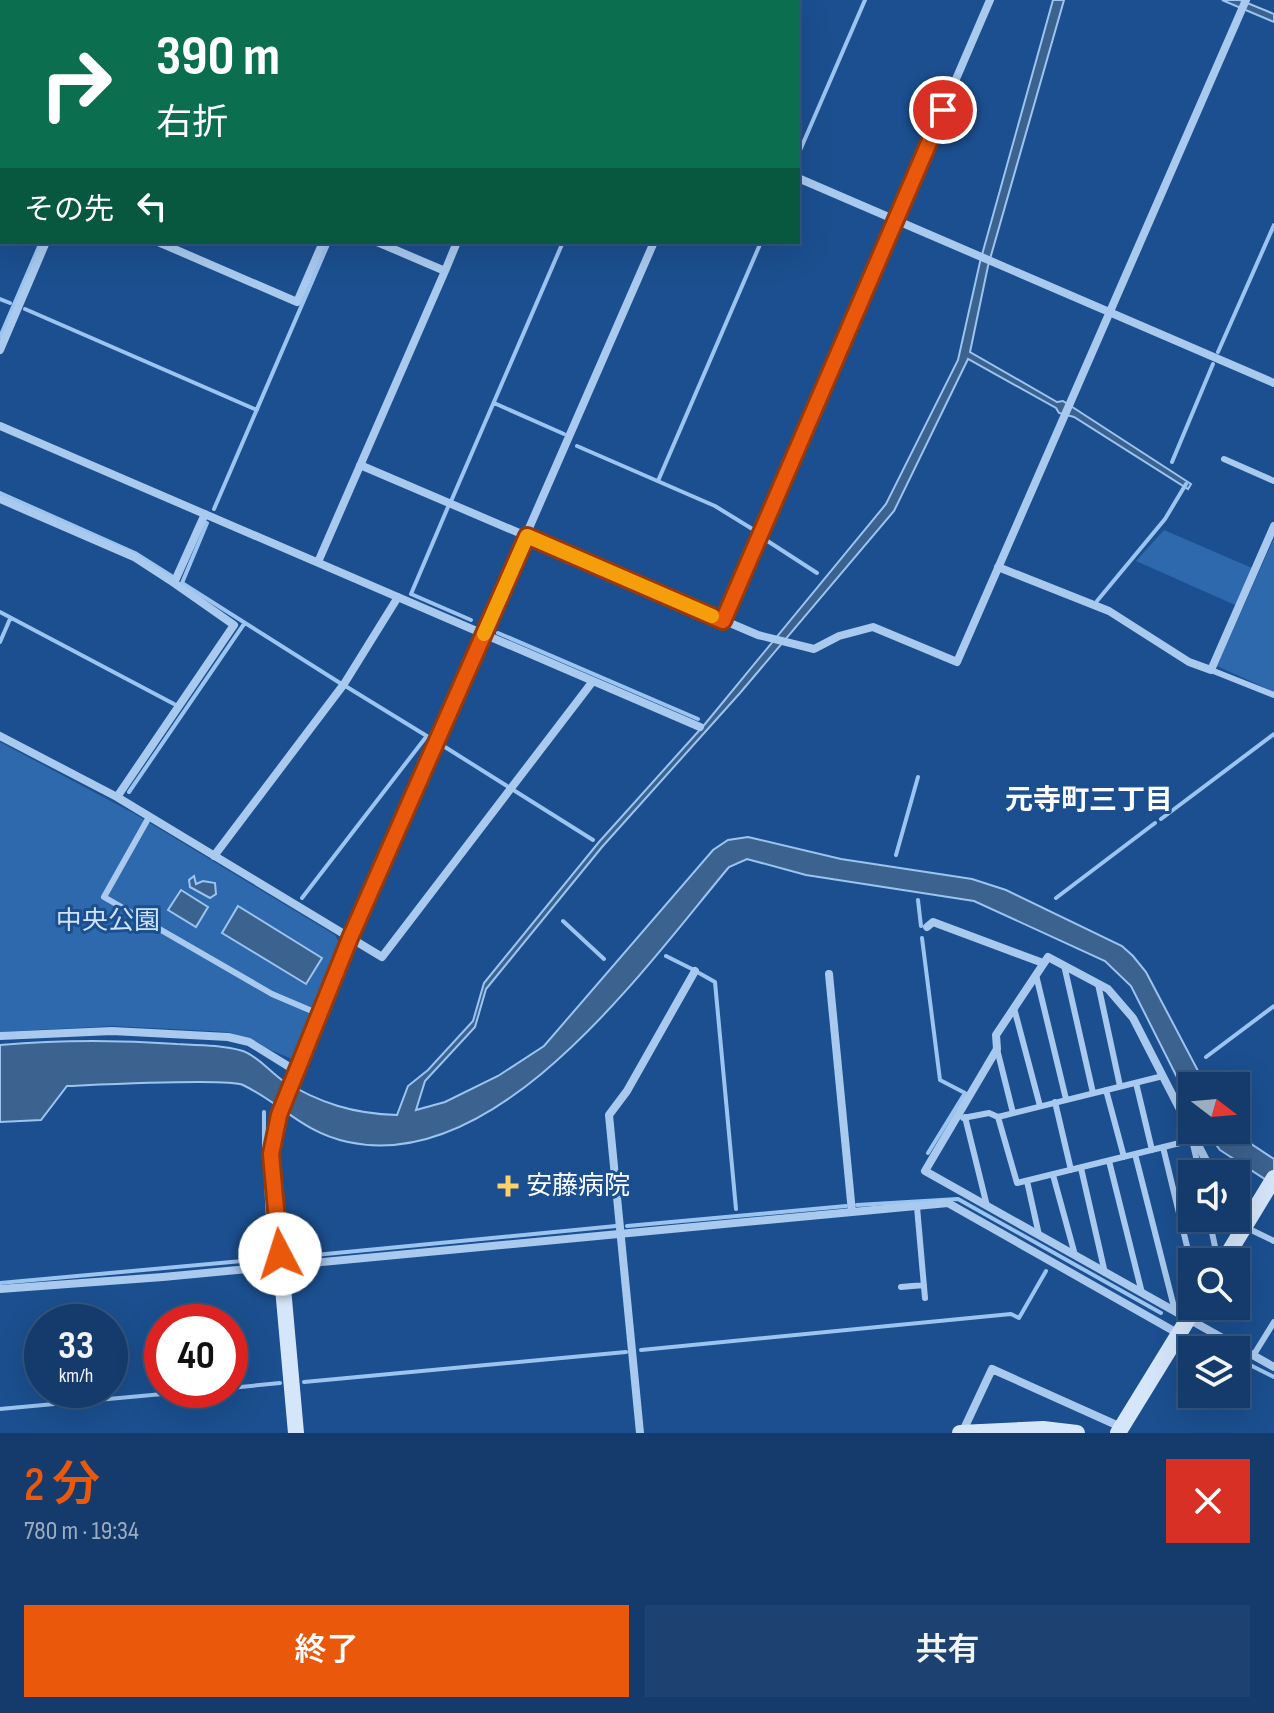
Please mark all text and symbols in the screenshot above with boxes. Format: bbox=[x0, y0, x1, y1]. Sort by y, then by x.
text: 390 m bbox=[156, 24, 280, 91]
icon: right bbox=[24, 32, 128, 136]
pin bbox=[909, 76, 977, 144]
icon: arrive bbox=[921, 88, 965, 132]
text: 右折 bbox=[156, 102, 228, 145]
icon: left bbox=[130, 184, 174, 228]
text: その先 bbox=[24, 192, 114, 228]
district label: 元寺町三丁目 bbox=[1005, 784, 1173, 817]
park label: 中央公園 bbox=[56, 906, 160, 937]
north arrow bbox=[1178, 1072, 1250, 1144]
map controls bbox=[1178, 1072, 1250, 1408]
button: sound bbox=[1178, 1160, 1250, 1232]
place label: 安藤病院 bbox=[526, 1171, 630, 1202]
marker: 安藤病院 bbox=[497, 1175, 519, 1197]
position arrow bbox=[238, 1212, 322, 1296]
button: search bbox=[1178, 1248, 1250, 1320]
speed limit sign: 40 bbox=[144, 1304, 248, 1408]
text: 33 bbox=[58, 1322, 94, 1370]
button: layers bbox=[1178, 1336, 1250, 1408]
text: km/h bbox=[59, 1364, 93, 1388]
text: 2 分 bbox=[24, 1457, 100, 1514]
button: close bbox=[1166, 1459, 1250, 1543]
text: 780 m · 19:34 bbox=[24, 1516, 139, 1547]
button: 終了 bbox=[24, 1605, 629, 1697]
button: 共有 bbox=[645, 1605, 1250, 1697]

